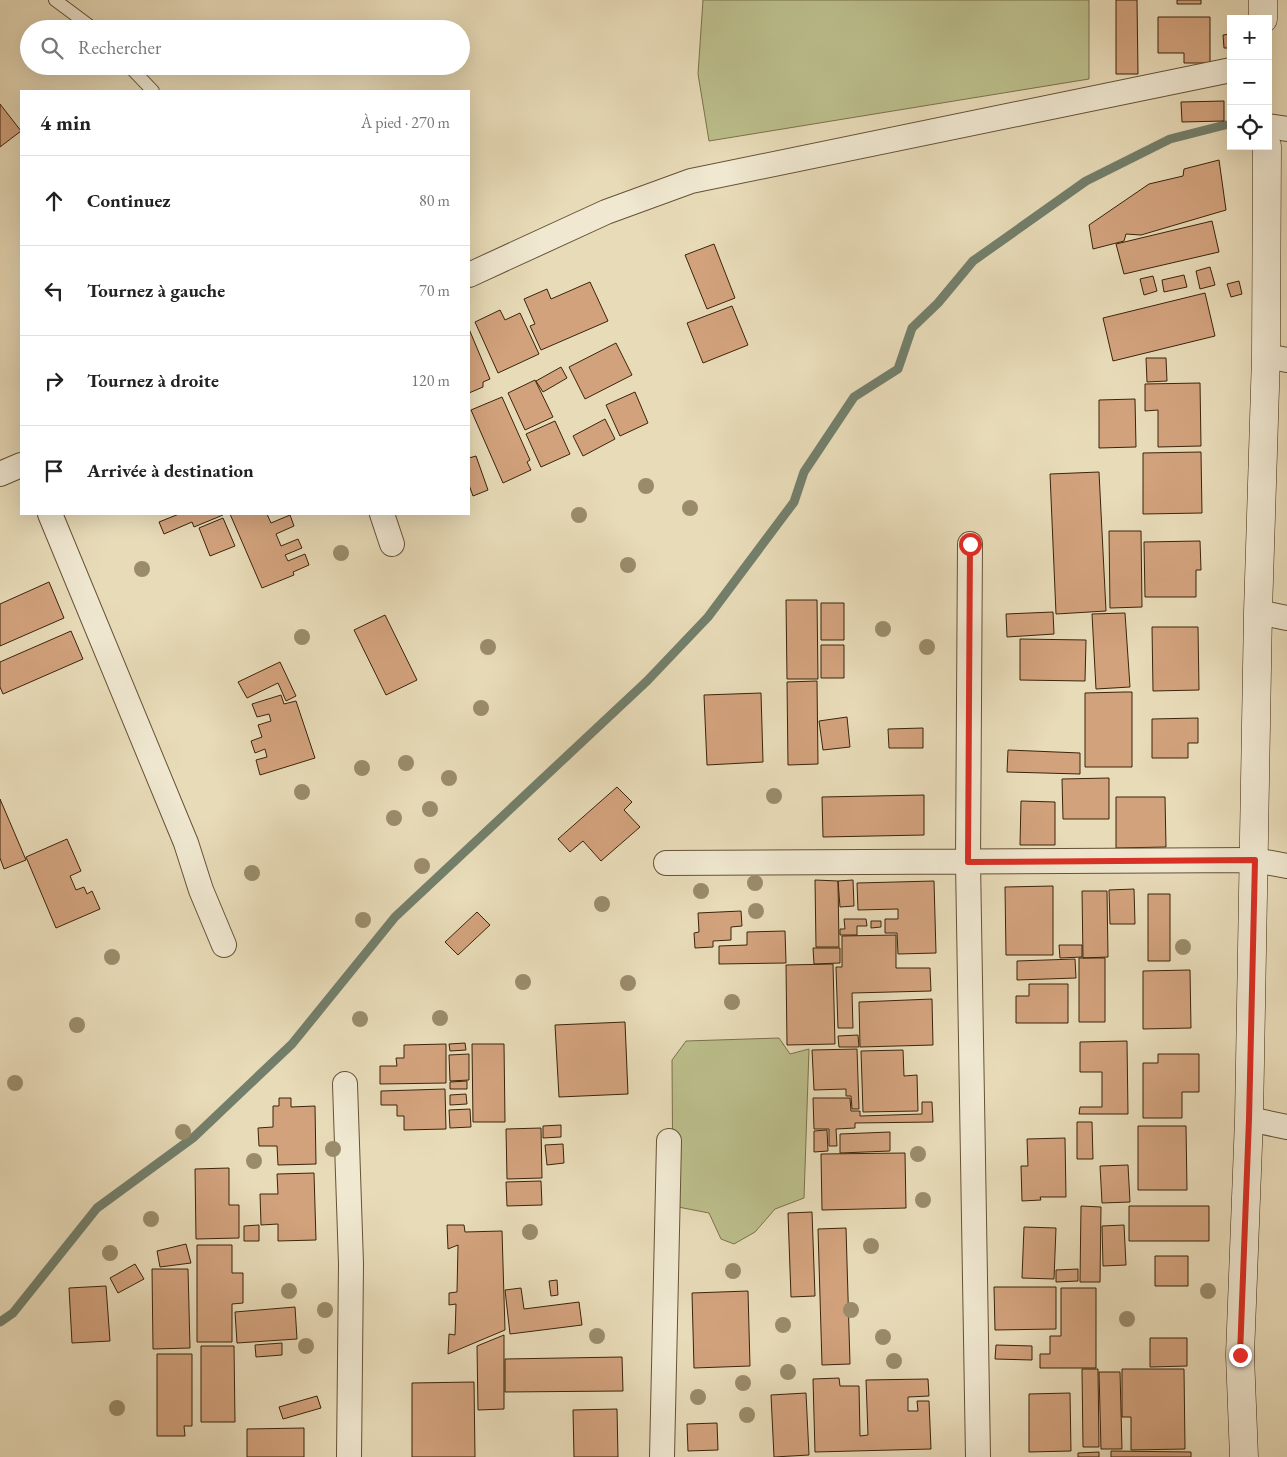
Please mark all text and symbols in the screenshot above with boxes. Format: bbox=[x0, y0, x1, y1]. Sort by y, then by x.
map controls bbox=[1227, 15, 1272, 150]
button: + bbox=[1227, 15, 1272, 60]
search box bbox=[20, 20, 470, 75]
icon: search bbox=[38, 34, 66, 62]
text: Rechercher bbox=[78, 35, 161, 60]
button: − bbox=[1227, 60, 1272, 105]
button: locate bbox=[1227, 105, 1272, 150]
text: 4 min bbox=[40, 109, 91, 136]
text: À pied · 270 m bbox=[361, 112, 450, 133]
icon: ahead bbox=[40, 187, 68, 215]
text: Continuez bbox=[87, 188, 171, 213]
text: 80 m bbox=[419, 190, 450, 211]
icon: left bbox=[40, 277, 68, 305]
text: Tournez à gauche bbox=[87, 278, 225, 303]
text: 70 m bbox=[419, 280, 450, 301]
icon: right bbox=[40, 367, 68, 395]
text: Tournez à droite bbox=[87, 368, 219, 393]
text: 120 m bbox=[411, 370, 450, 391]
icon: arrive bbox=[40, 457, 68, 485]
text: Arrivée à destination bbox=[87, 458, 254, 483]
route start bbox=[959, 533, 982, 556]
route end bbox=[1229, 1344, 1252, 1367]

